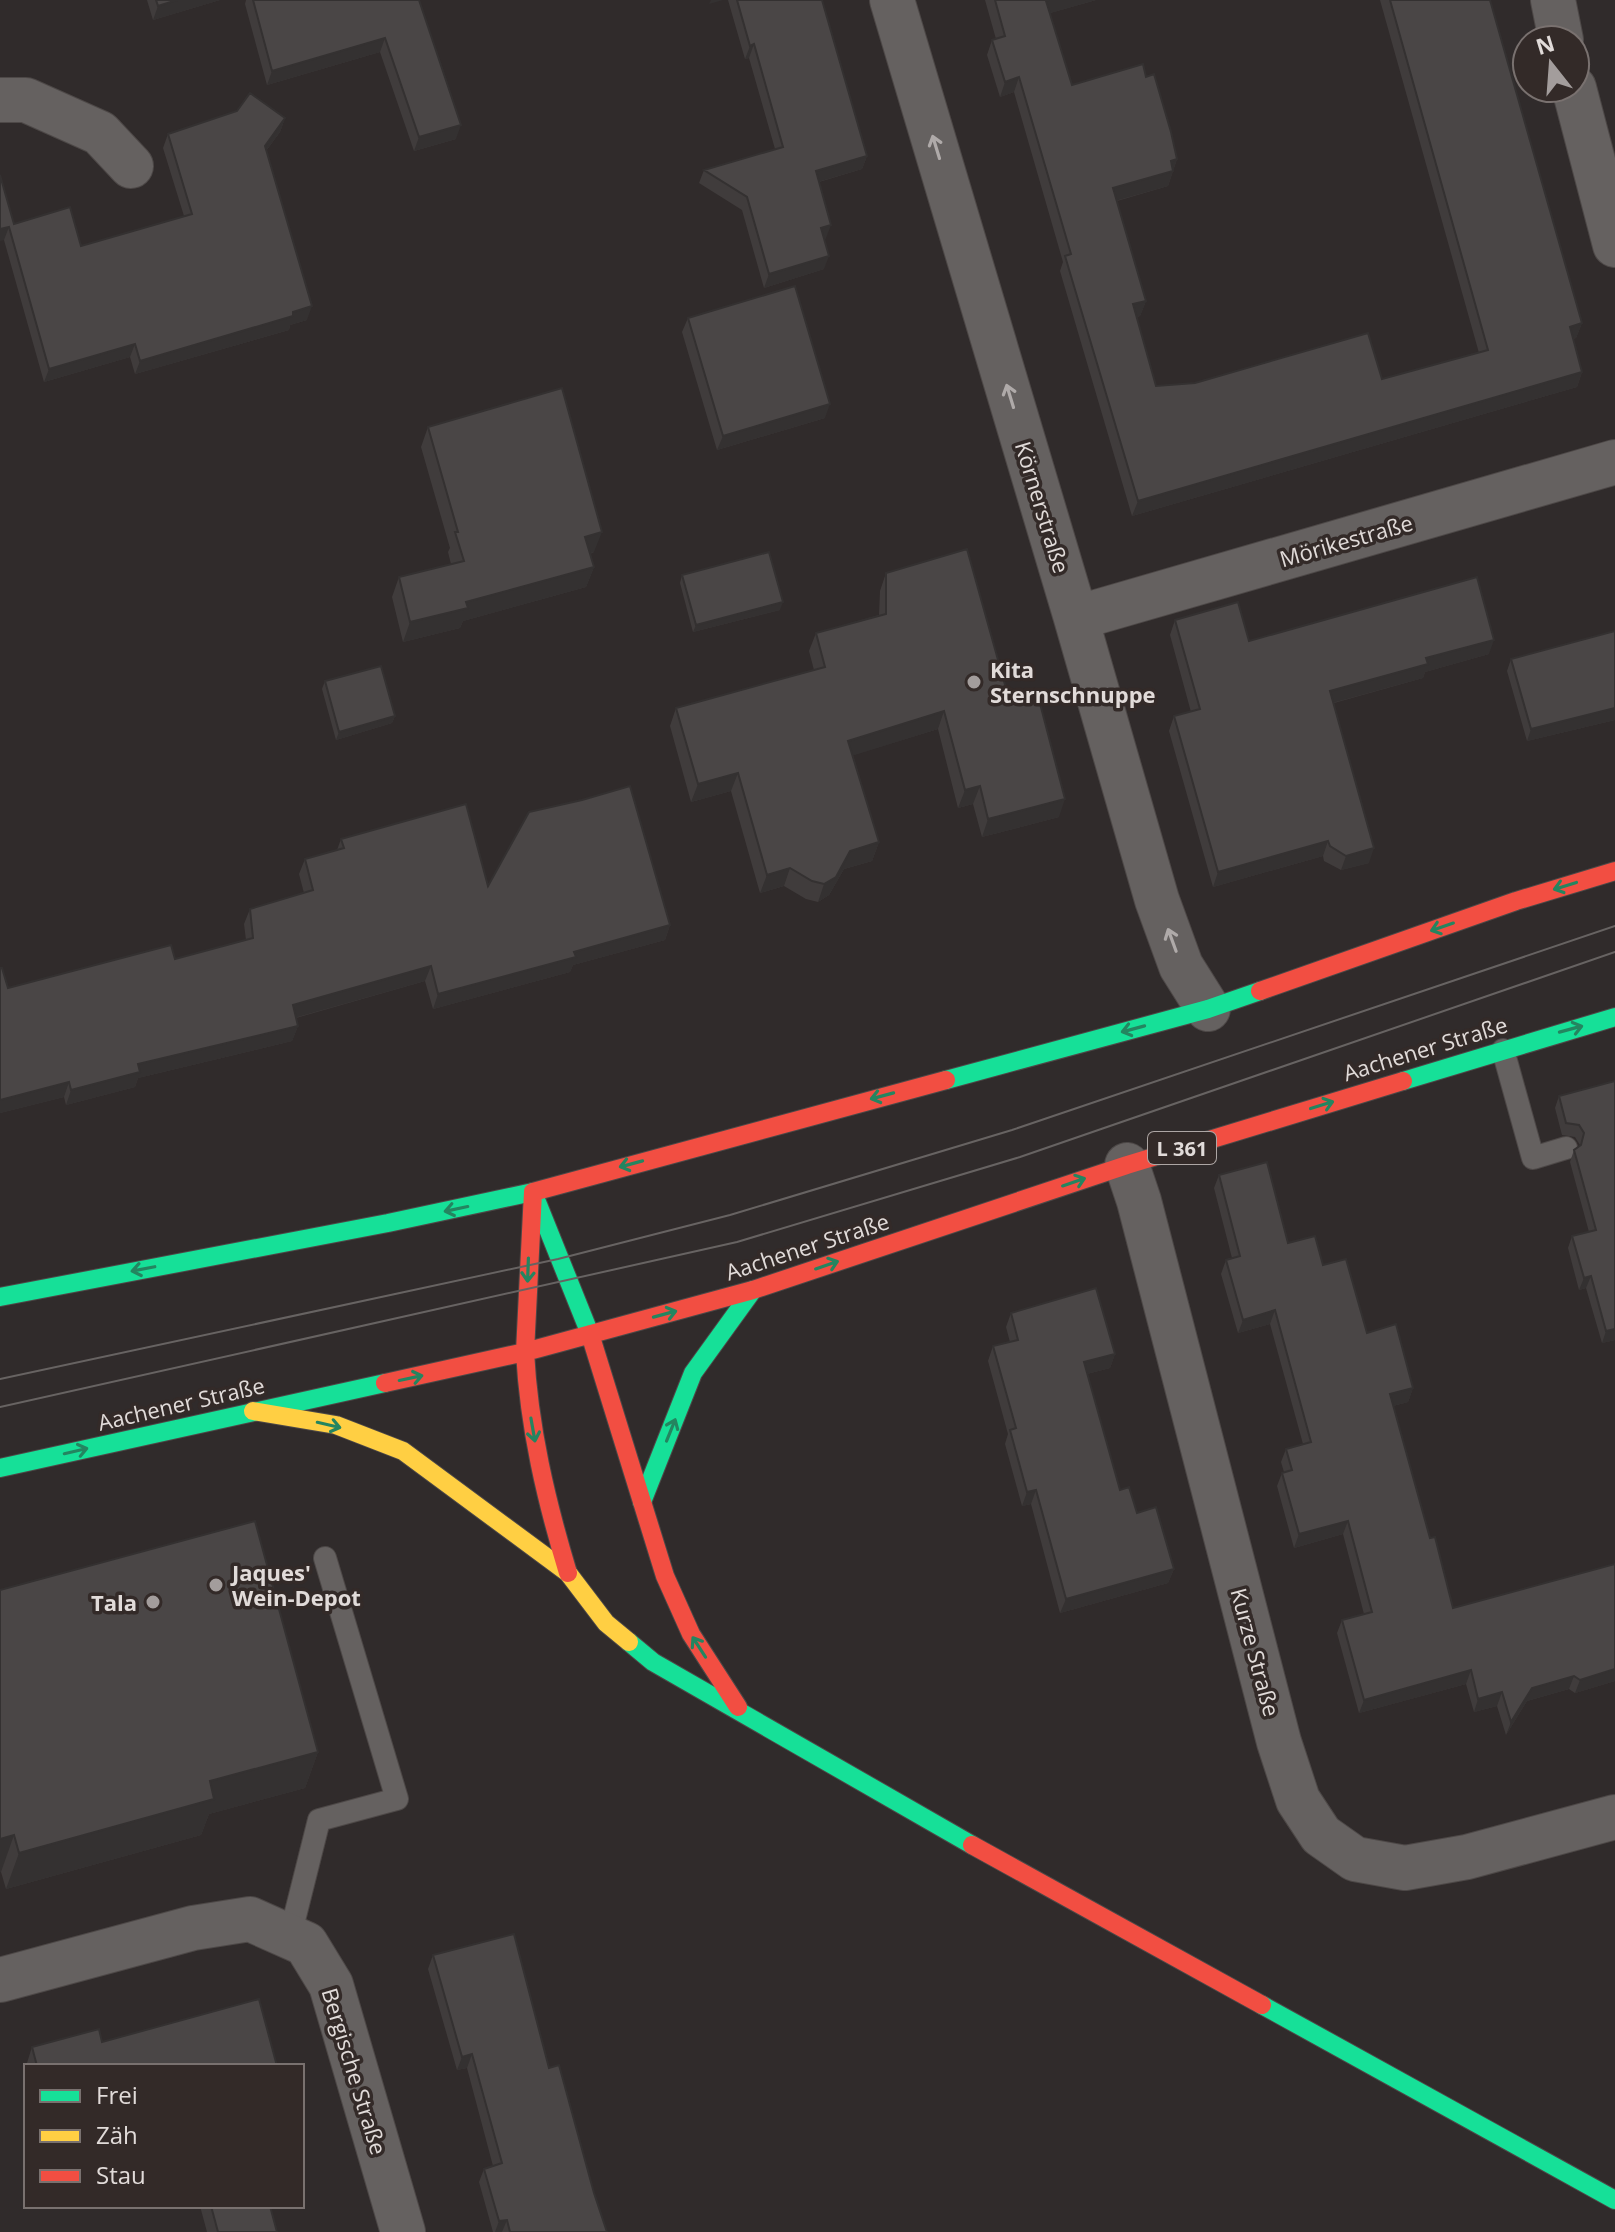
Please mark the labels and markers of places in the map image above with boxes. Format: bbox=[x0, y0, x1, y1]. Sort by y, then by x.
place label: Kita Sternschnuppe bbox=[990, 654, 1156, 709]
marker: Kita Sternschnuppe bbox=[965, 673, 983, 691]
place label: Jaques' Wein-Depot bbox=[230, 1557, 361, 1612]
marker: Jaques' Wein-Depot bbox=[207, 1576, 225, 1594]
place label: Tala bbox=[91, 1587, 137, 1617]
marker: Tala bbox=[144, 1593, 162, 1611]

